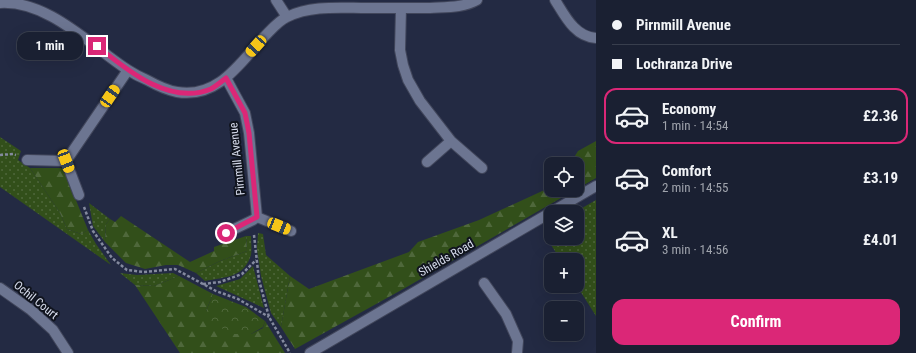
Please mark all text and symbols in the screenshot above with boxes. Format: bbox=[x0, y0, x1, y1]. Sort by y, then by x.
text: Pirnmill Avenue bbox=[636, 16, 731, 34]
callout: 1 min bbox=[17, 32, 83, 60]
car bbox=[244, 33, 268, 59]
route end bbox=[88, 37, 106, 55]
text: 1 min bbox=[36, 38, 64, 53]
text: Lochranza Drive bbox=[636, 55, 732, 73]
car bbox=[98, 83, 122, 109]
icon: car bbox=[614, 98, 650, 134]
text: Economy bbox=[662, 100, 716, 118]
text: £2.36 bbox=[863, 107, 898, 125]
text: 1 min · 14:54 bbox=[662, 118, 728, 133]
street label: Pirnmill Avenue bbox=[226, 121, 248, 196]
car bbox=[56, 148, 76, 174]
map controls bbox=[544, 157, 584, 341]
button: locate bbox=[544, 157, 584, 197]
icon: car bbox=[614, 160, 650, 196]
text: Comfort bbox=[662, 162, 711, 180]
text: £3.19 bbox=[863, 169, 898, 187]
text: 2 min · 14:55 bbox=[662, 180, 728, 195]
button: layers bbox=[544, 205, 584, 245]
car bbox=[266, 216, 292, 236]
icon: car bbox=[614, 222, 650, 258]
route start bbox=[217, 224, 235, 242]
text: XL bbox=[662, 224, 678, 242]
text: £4.01 bbox=[863, 231, 898, 249]
street label: Shields Road bbox=[416, 237, 476, 279]
text: 3 min · 14:56 bbox=[662, 242, 728, 257]
button: + bbox=[544, 253, 584, 293]
street label: Ochil Court bbox=[11, 278, 61, 322]
button: Confirm bbox=[612, 299, 900, 345]
button: − bbox=[544, 301, 584, 341]

